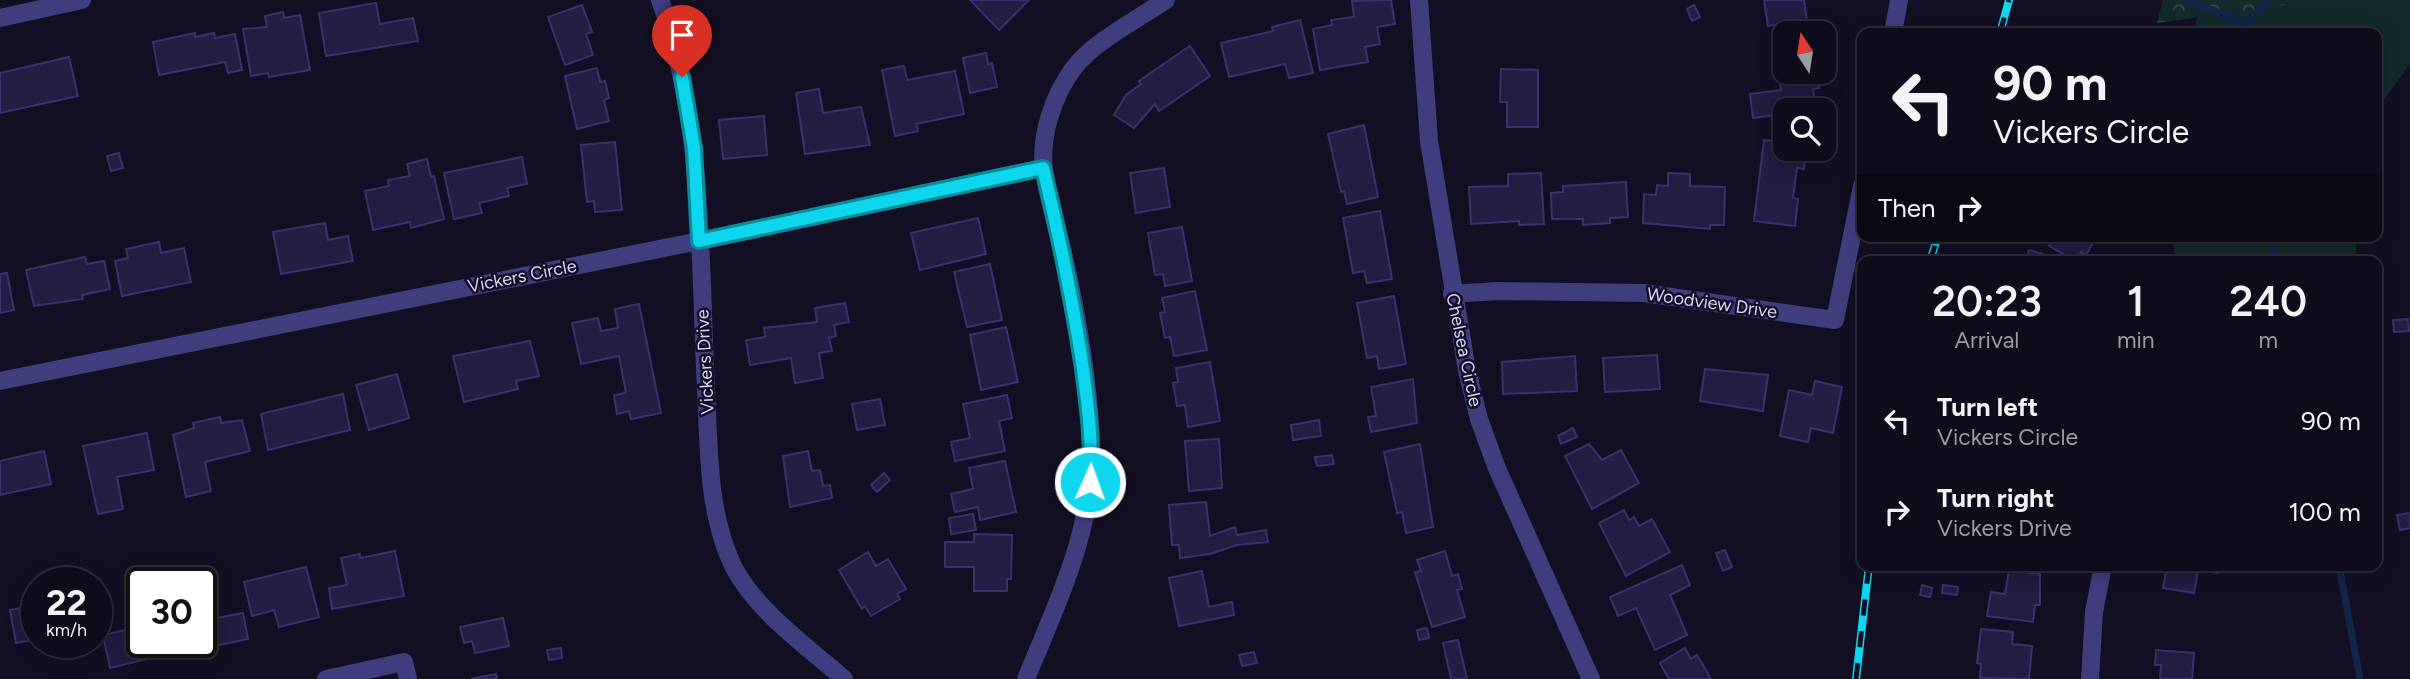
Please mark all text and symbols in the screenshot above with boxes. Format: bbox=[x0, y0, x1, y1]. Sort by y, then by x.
pin bbox=[652, 5, 712, 77]
icon: arrive bbox=[663, 16, 701, 54]
north arrow bbox=[1773, 21, 1836, 84]
map controls bbox=[1773, 21, 1836, 161]
text: 90 m bbox=[1993, 53, 2108, 112]
icon: left bbox=[1878, 56, 1969, 147]
button: search bbox=[1773, 98, 1836, 161]
text: Vickers Circle bbox=[1993, 113, 2189, 151]
icon: right bbox=[1950, 189, 1988, 227]
text: Then bbox=[1878, 192, 1936, 224]
street label: Vickers Circle bbox=[466, 255, 578, 297]
text: 20:23 bbox=[1932, 276, 2042, 327]
text: 1 bbox=[2127, 276, 2145, 327]
text: 240 bbox=[2230, 276, 2307, 327]
street label: Woodview Drive bbox=[1645, 283, 1779, 323]
street label: Chelsea Circle bbox=[1441, 291, 1487, 409]
street label: Vickers Drive bbox=[691, 309, 719, 415]
text: Arrival bbox=[1954, 326, 2019, 354]
text: min bbox=[2117, 326, 2155, 354]
text: m bbox=[2259, 326, 2278, 354]
text: Turn left bbox=[1937, 391, 2038, 423]
icon: left bbox=[1878, 402, 1916, 440]
text: 90 m bbox=[2301, 405, 2361, 437]
text: Vickers Circle bbox=[1937, 423, 2078, 451]
position arrow bbox=[1053, 445, 1127, 519]
text: Turn right bbox=[1937, 482, 2054, 514]
icon: right bbox=[1878, 493, 1916, 531]
text: 100 m bbox=[2288, 496, 2361, 528]
text: Vickers Drive bbox=[1937, 514, 2072, 542]
speed limit sign: 30 bbox=[126, 567, 217, 658]
text: 22 bbox=[46, 582, 87, 624]
text: km/h bbox=[46, 619, 87, 641]

